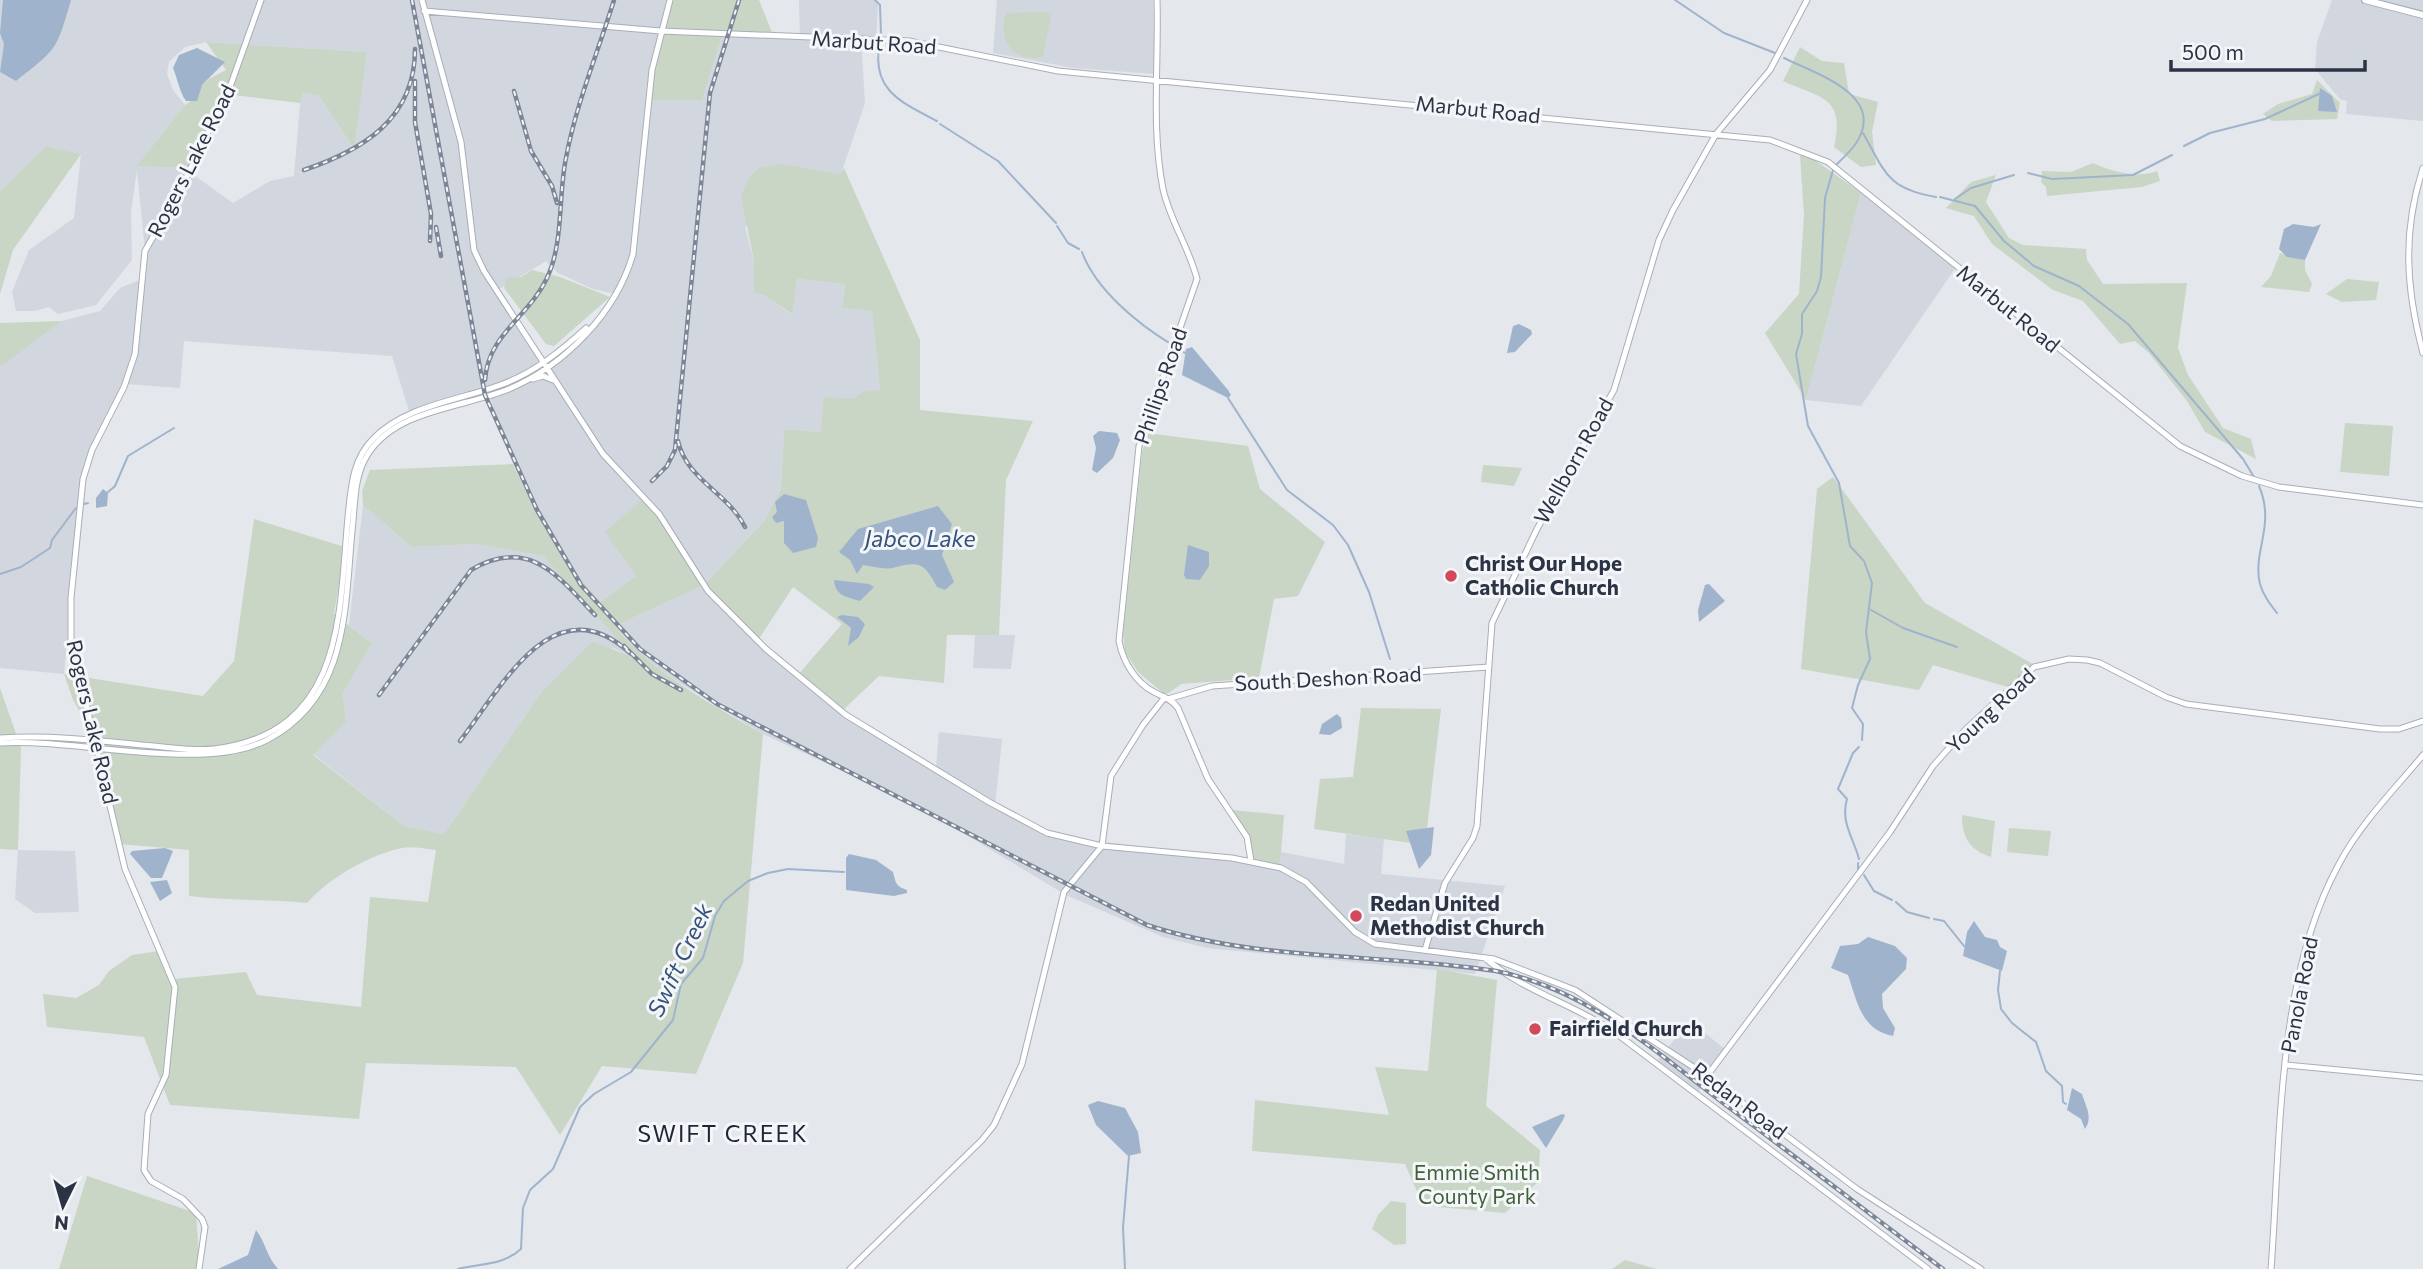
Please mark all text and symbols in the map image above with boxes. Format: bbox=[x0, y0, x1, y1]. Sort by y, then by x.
street label: Marbut Road bbox=[811, 25, 937, 58]
scale bar bbox=[2171, 28, 2365, 72]
text: 500 m bbox=[2182, 39, 2244, 64]
street label: Rogers Lake Road bbox=[141, 80, 240, 241]
street label: Marbut Road bbox=[1415, 90, 1542, 127]
street label: Marbut Road bbox=[1952, 259, 2065, 357]
street label: Phillips Road bbox=[1128, 324, 1191, 447]
street label: Wellborn Road bbox=[1528, 393, 1618, 528]
water label: Jabco Lake bbox=[862, 524, 976, 552]
place label: Christ Our Hope Catholic Church bbox=[1465, 550, 1622, 599]
marker: Christ Our Hope Catholic Church bbox=[1443, 568, 1459, 584]
street label: Rogers Lake Road bbox=[62, 637, 125, 806]
street label: South Deshon Road bbox=[1234, 660, 1422, 695]
street label: Young Road bbox=[1940, 662, 2040, 757]
place label: Redan United Methodist Church bbox=[1370, 890, 1545, 939]
water label: Swift Creek bbox=[641, 898, 718, 1021]
marker: Redan United Methodist Church bbox=[1348, 908, 1364, 924]
street label: Panola Road bbox=[2275, 934, 2322, 1055]
place label: Fairfield Church bbox=[1549, 1015, 1703, 1040]
marker: Fairfield Church bbox=[1527, 1021, 1543, 1037]
street label: Redan Road bbox=[1687, 1056, 1792, 1144]
district label: SWIFT CREEK bbox=[637, 1119, 809, 1147]
park label: Emmie Smith County Park bbox=[1414, 1159, 1540, 1208]
north arrow bbox=[28, 1171, 98, 1241]
text: N bbox=[53, 1211, 70, 1236]

